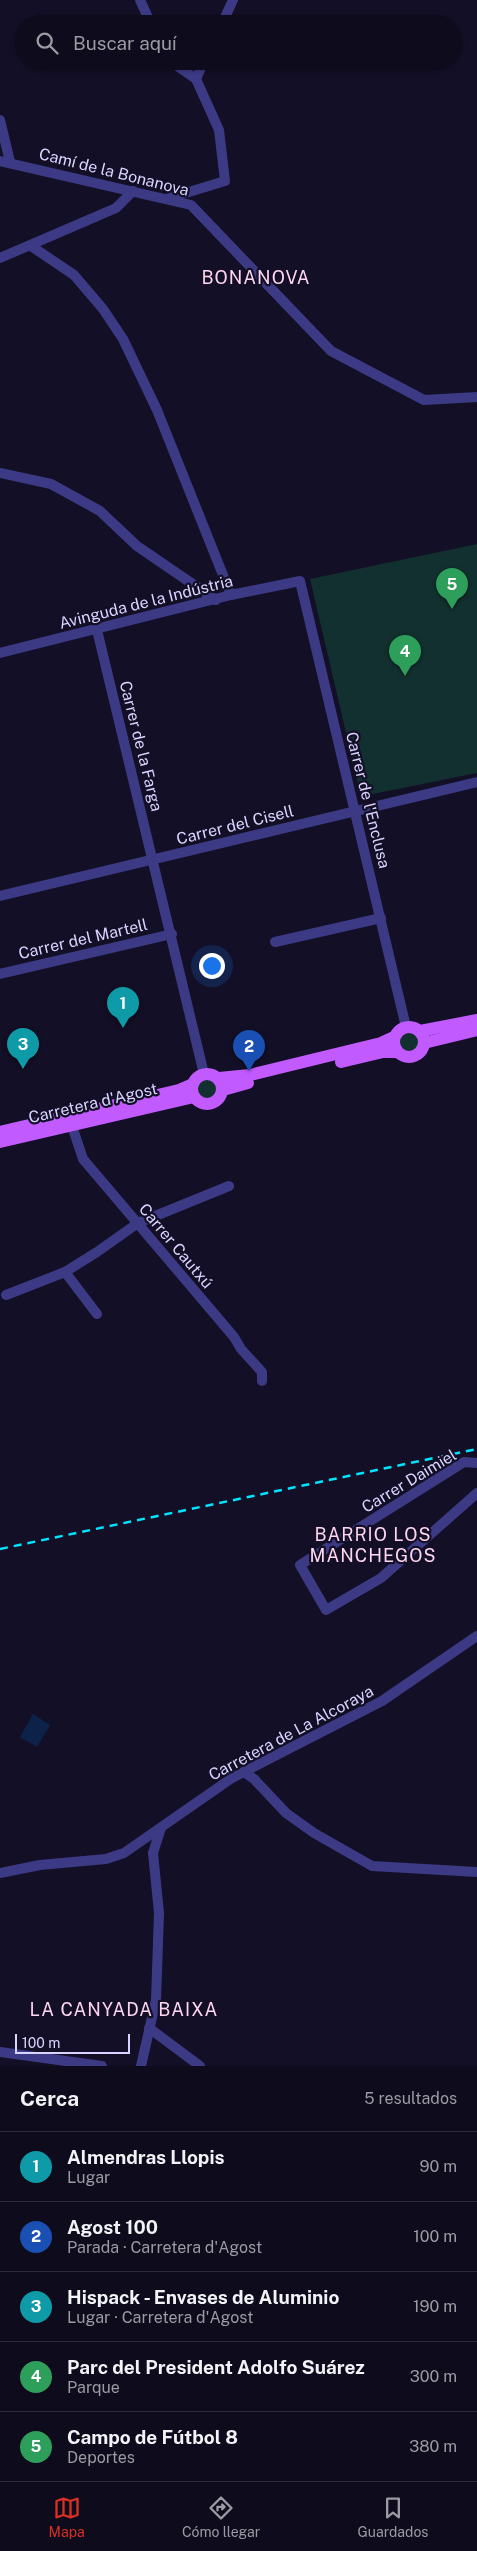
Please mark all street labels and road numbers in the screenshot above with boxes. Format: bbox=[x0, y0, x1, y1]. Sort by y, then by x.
street label: Camí de la Bonanova bbox=[37, 144, 191, 200]
street label: Avinguda de la Indústria bbox=[57, 571, 235, 633]
street label: Carrer de la Farga bbox=[116, 679, 166, 813]
street label: Carrer de l'Enclusa bbox=[342, 730, 394, 870]
street label: Carrer del Cisell bbox=[174, 801, 296, 849]
street label: Carrer del Martell bbox=[17, 915, 150, 963]
street label: Carretera d'Agost bbox=[27, 1079, 159, 1127]
street label: Carrer Cautxú bbox=[135, 1200, 217, 1292]
street label: Carrer Daimiel bbox=[358, 1445, 460, 1517]
street label: Carretera de La Alcoraya bbox=[205, 1681, 377, 1785]

